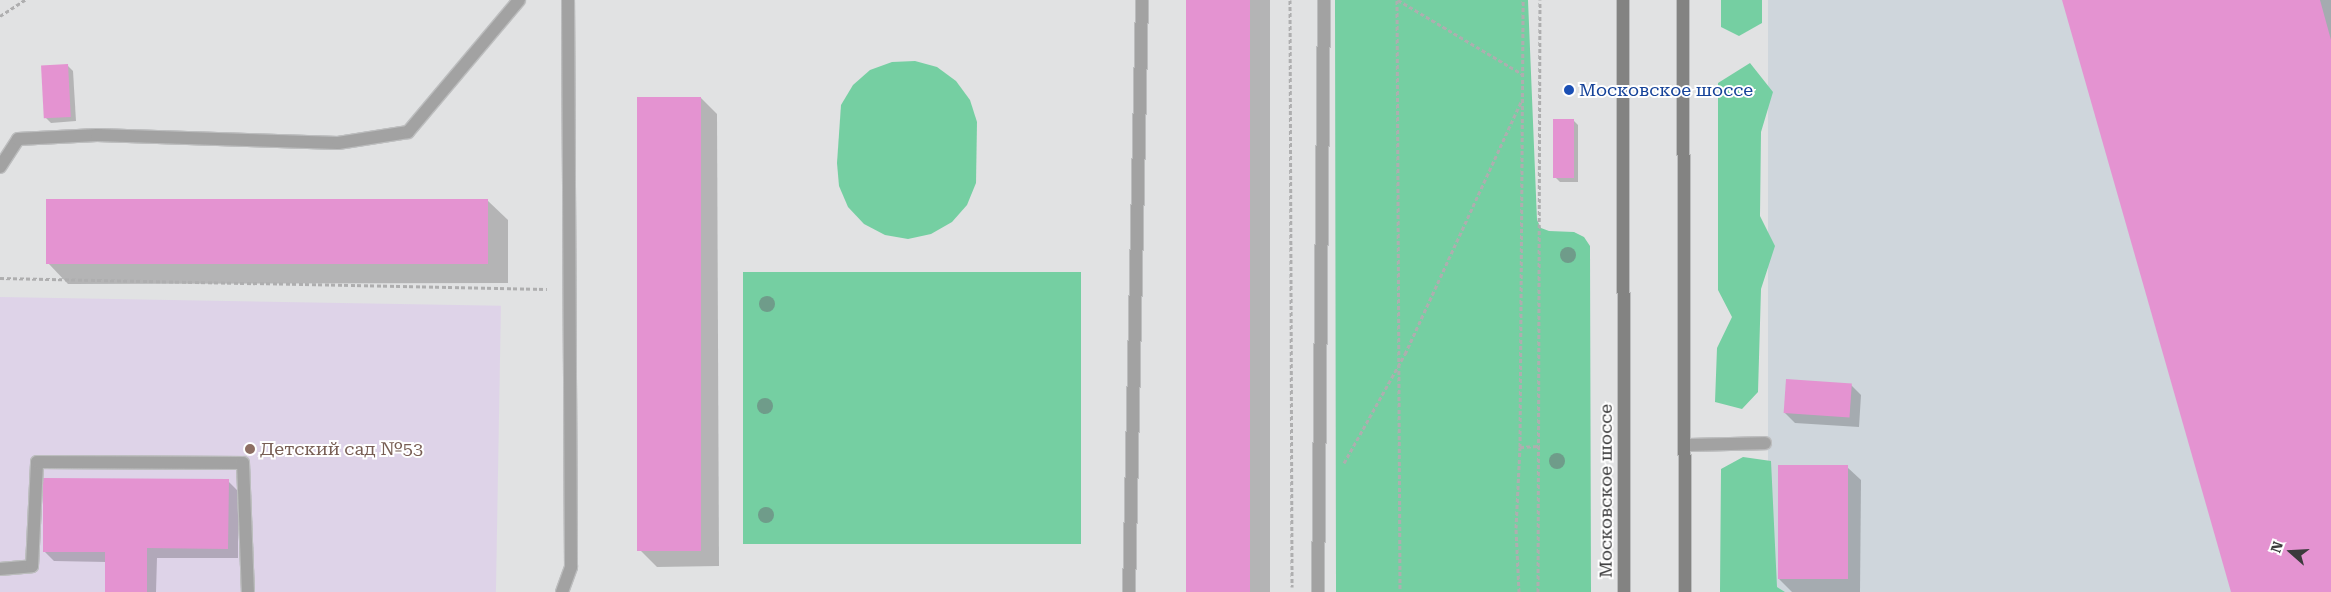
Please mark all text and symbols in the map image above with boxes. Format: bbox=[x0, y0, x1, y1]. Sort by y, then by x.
place label: Московское шоссе bbox=[1579, 79, 1753, 101]
marker: Московское шоссе bbox=[1563, 84, 1575, 96]
street label: Московское шоссе bbox=[1595, 404, 1617, 578]
place label: Детский сад №53 bbox=[260, 438, 423, 460]
marker: Детский сад №53 bbox=[244, 443, 256, 455]
north arrow bbox=[2266, 527, 2316, 577]
text: N bbox=[2267, 539, 2286, 555]

